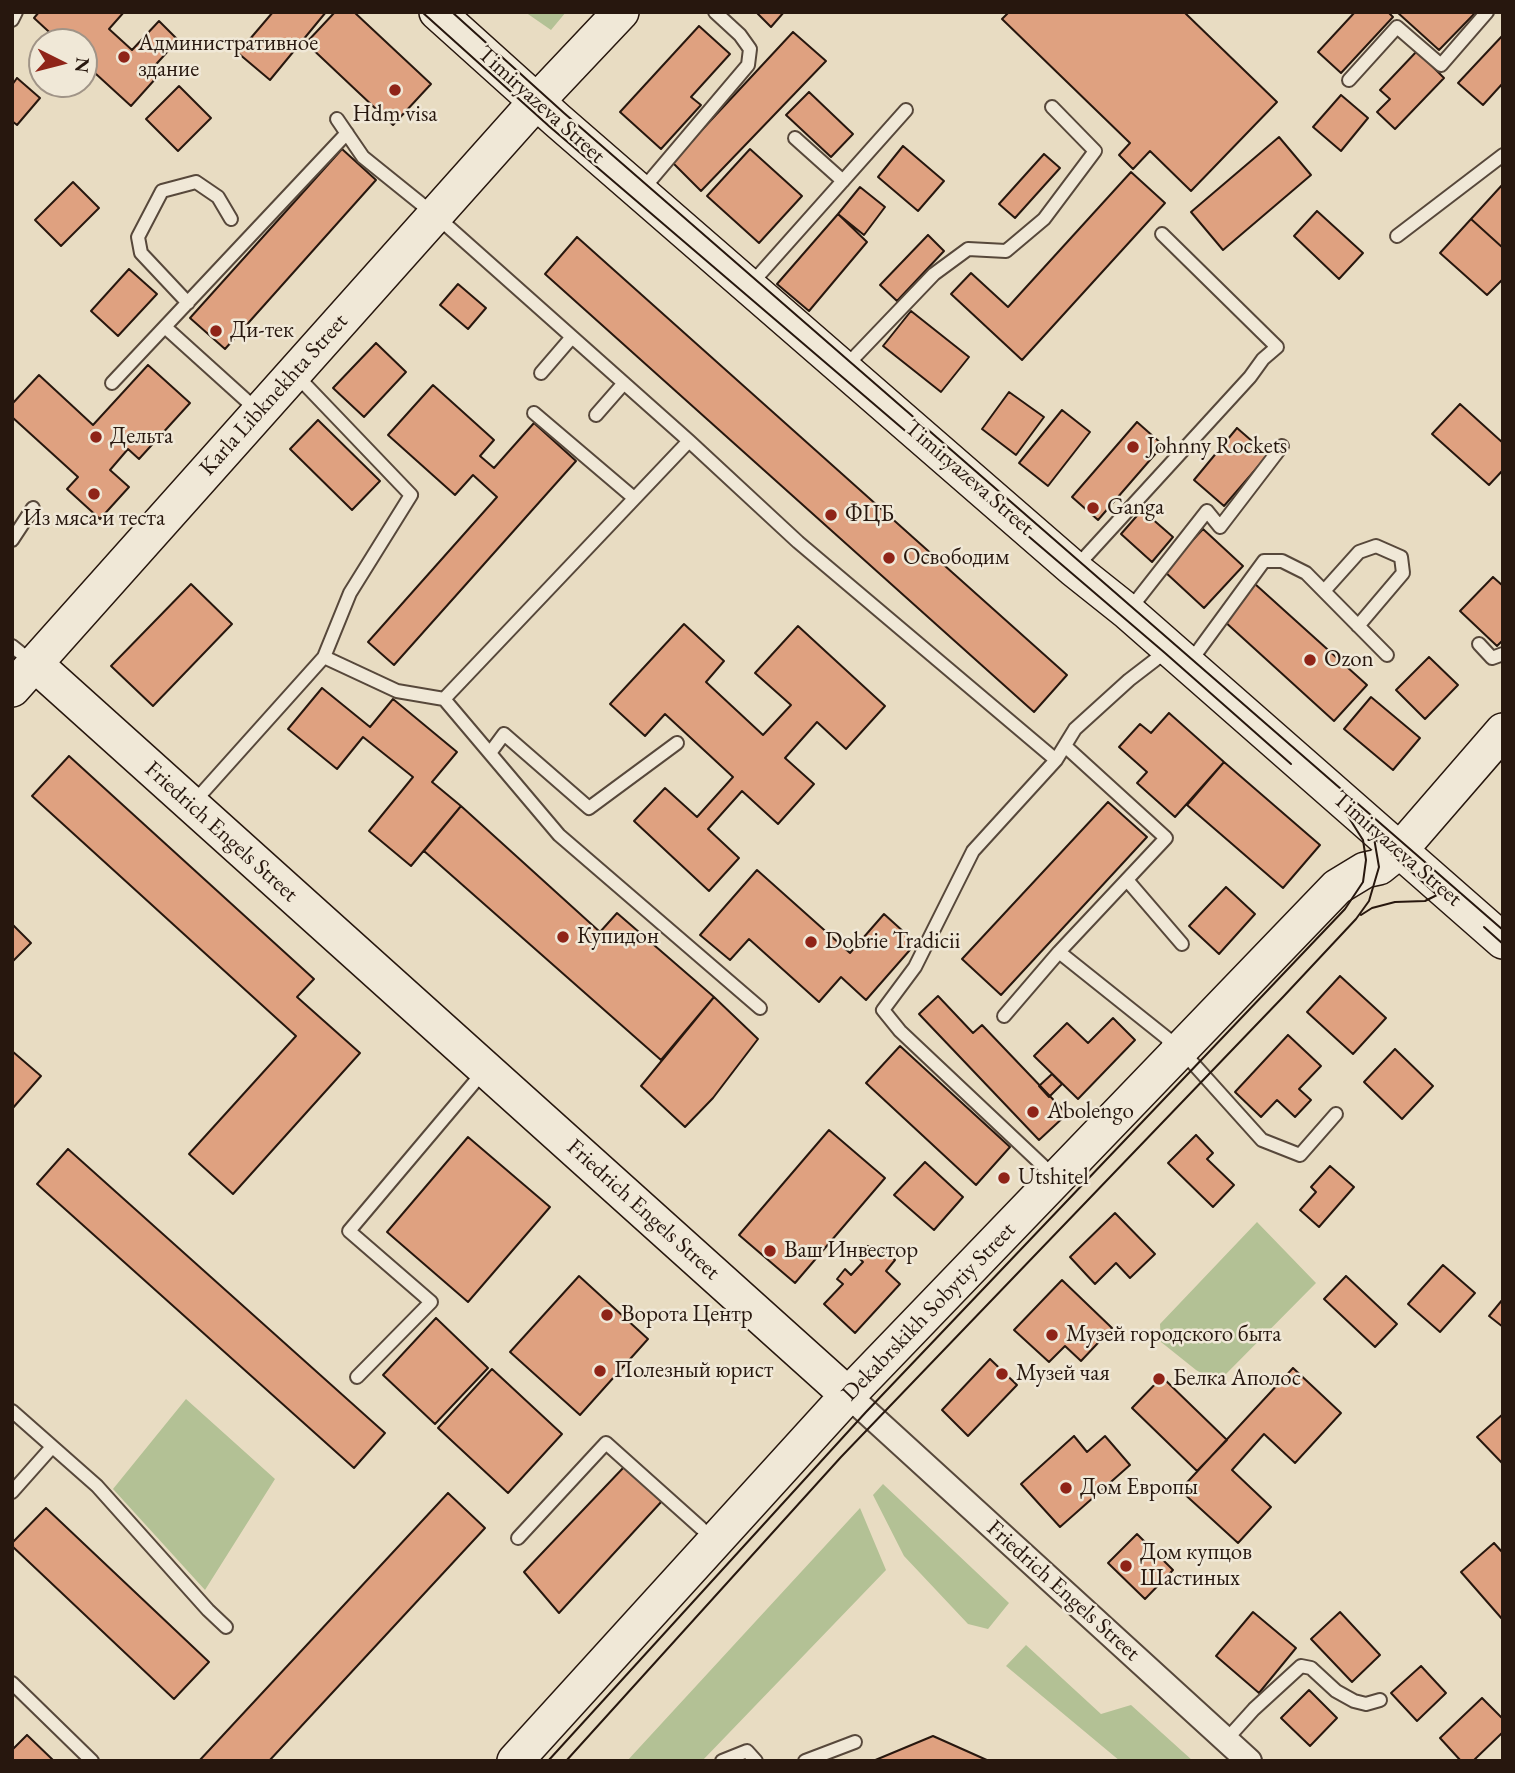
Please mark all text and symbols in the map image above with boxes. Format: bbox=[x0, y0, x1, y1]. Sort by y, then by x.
north arrow bbox=[28, 28, 98, 98]
place label: Административное здание bbox=[138, 30, 318, 84]
street label: Timiryazeva Street bbox=[471, 40, 611, 170]
marker: Административное здание bbox=[116, 49, 132, 65]
text: N bbox=[69, 56, 96, 74]
marker: Hdm visa bbox=[387, 82, 403, 98]
place label: Hdm visa bbox=[352, 101, 438, 129]
street label: Karla Libknekhta Street bbox=[194, 308, 354, 482]
place label: Ди-тек bbox=[230, 317, 294, 345]
marker: Ди-тек bbox=[208, 323, 224, 339]
street label: Timiryazeva Street bbox=[899, 414, 1039, 542]
place label: Дельта bbox=[110, 423, 173, 451]
marker: Дельта bbox=[88, 429, 104, 445]
place label: Johnny Rockets bbox=[1147, 433, 1287, 461]
marker: Johnny Rockets bbox=[1125, 439, 1141, 455]
marker: Из мяса и теста bbox=[86, 486, 102, 502]
place label: Ganga bbox=[1107, 494, 1164, 522]
marker: Ganga bbox=[1085, 500, 1101, 516]
place label: ФЦБ bbox=[845, 501, 894, 529]
place label: Из мяса и теста bbox=[23, 505, 165, 533]
marker: ФЦБ bbox=[823, 507, 839, 523]
place label: Освободим bbox=[903, 544, 1009, 572]
marker: Освободим bbox=[881, 550, 897, 566]
place label: Ozon bbox=[1324, 646, 1374, 674]
marker: Ozon bbox=[1302, 652, 1318, 668]
street label: Friedrich Engels Street bbox=[139, 756, 303, 908]
street label: Timiryazeva Street bbox=[1327, 785, 1467, 913]
place label: Купидон bbox=[577, 923, 659, 951]
place label: Dobrie Tradicii bbox=[825, 928, 960, 956]
marker: Купидон bbox=[555, 929, 571, 945]
marker: Dobrie Tradicii bbox=[803, 934, 819, 950]
place label: Abolengo bbox=[1047, 1098, 1134, 1126]
marker: Abolengo bbox=[1025, 1104, 1041, 1120]
street label: Friedrich Engels Street bbox=[561, 1134, 725, 1286]
place label: Utshitel bbox=[1018, 1164, 1089, 1192]
marker: Utshitel bbox=[996, 1170, 1012, 1186]
street label: Dekabrskikh Sobytiy Street bbox=[836, 1217, 1022, 1407]
place label: Ваш Инвестор bbox=[784, 1237, 918, 1265]
marker: Ваш Инвестор bbox=[762, 1243, 778, 1259]
place label: Ворота Центр bbox=[621, 1301, 753, 1329]
marker: Ворота Центр bbox=[599, 1307, 615, 1323]
place label: Музей городского быта bbox=[1066, 1321, 1281, 1349]
marker: Музей городского быта bbox=[1044, 1327, 1060, 1343]
place label: Полезный юрист bbox=[614, 1357, 773, 1385]
place label: Музей чая bbox=[1016, 1360, 1110, 1388]
marker: Полезный юрист bbox=[592, 1363, 608, 1379]
place label: Белка Аполос bbox=[1173, 1365, 1301, 1393]
marker: Музей чая bbox=[994, 1366, 1010, 1382]
marker: Белка Аполос bbox=[1151, 1371, 1167, 1387]
place label: Дом Европы bbox=[1080, 1474, 1198, 1502]
marker: Дом Европы bbox=[1058, 1480, 1074, 1496]
street label: Friedrich Engels Street bbox=[981, 1515, 1145, 1667]
place label: Дом купцов Шастиных bbox=[1140, 1539, 1252, 1593]
marker: Дом купцов Шастиных bbox=[1118, 1558, 1134, 1574]

